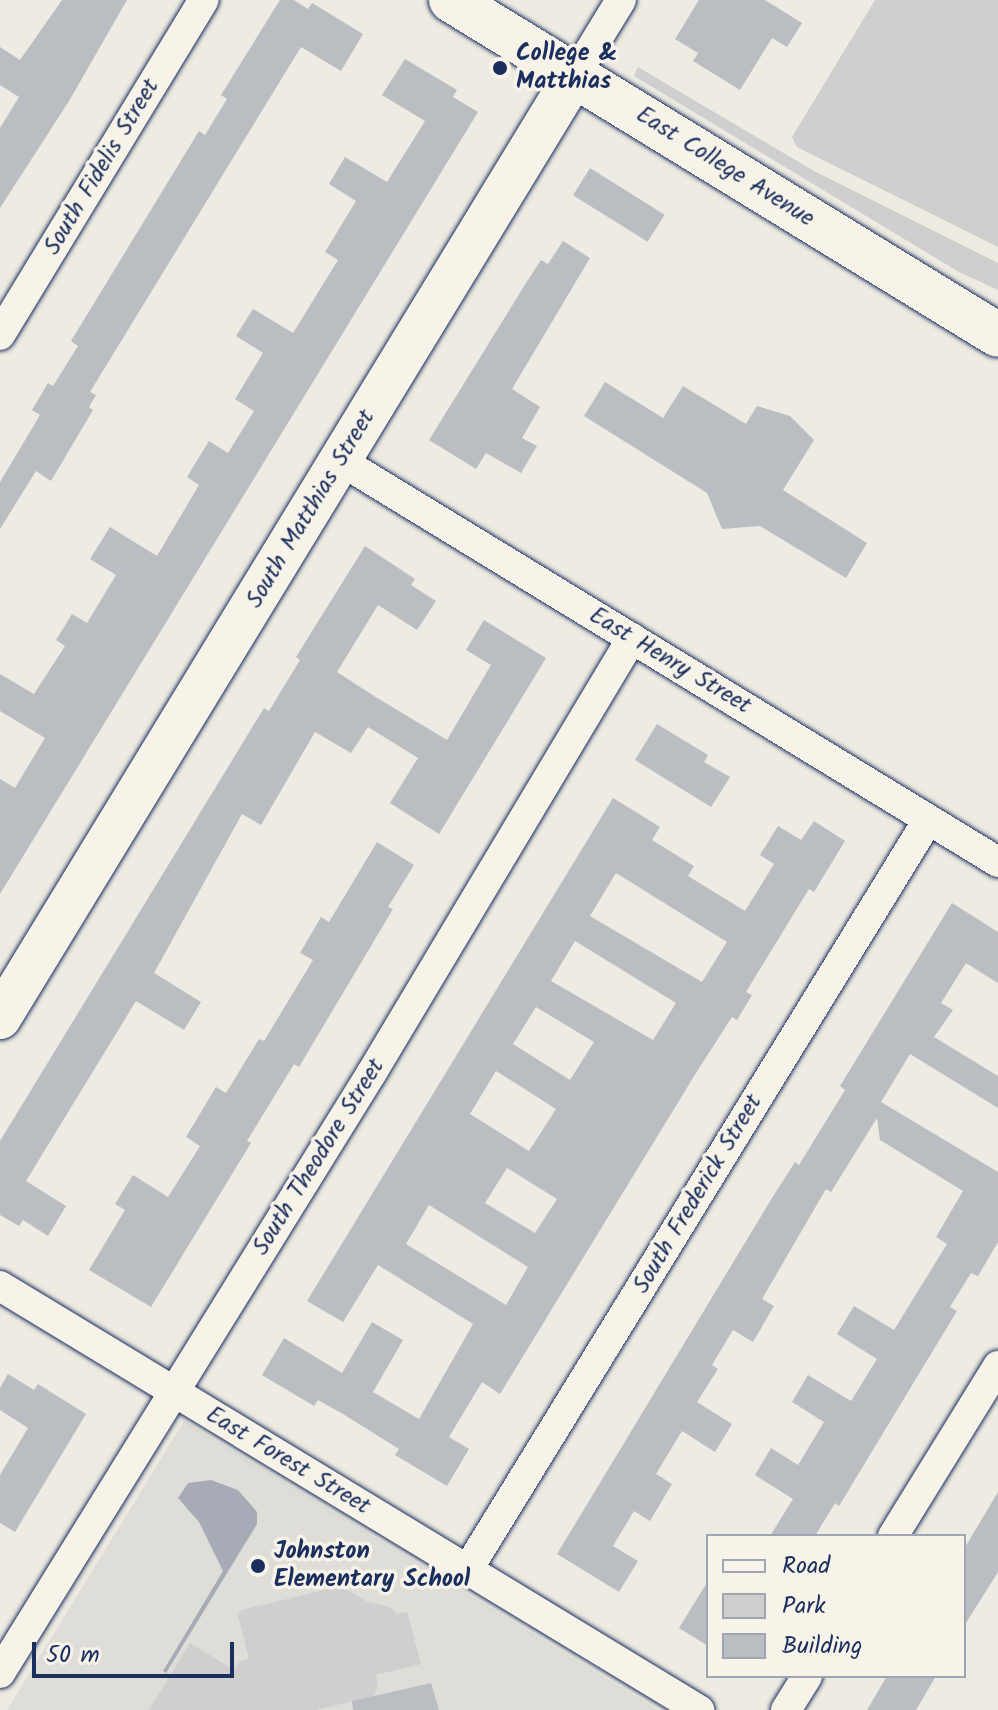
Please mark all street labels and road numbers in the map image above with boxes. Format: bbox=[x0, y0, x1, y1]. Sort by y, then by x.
street label: South Fidelis Street bbox=[38, 74, 166, 260]
street label: East College Avenue bbox=[631, 101, 819, 233]
street label: South Matthias Street bbox=[240, 405, 382, 613]
street label: East Henry Street bbox=[584, 601, 756, 721]
street label: South Theodore Street bbox=[247, 1053, 391, 1261]
street label: South Frederick Street bbox=[627, 1089, 769, 1299]
street label: East Forest Street bbox=[201, 1401, 375, 1521]

